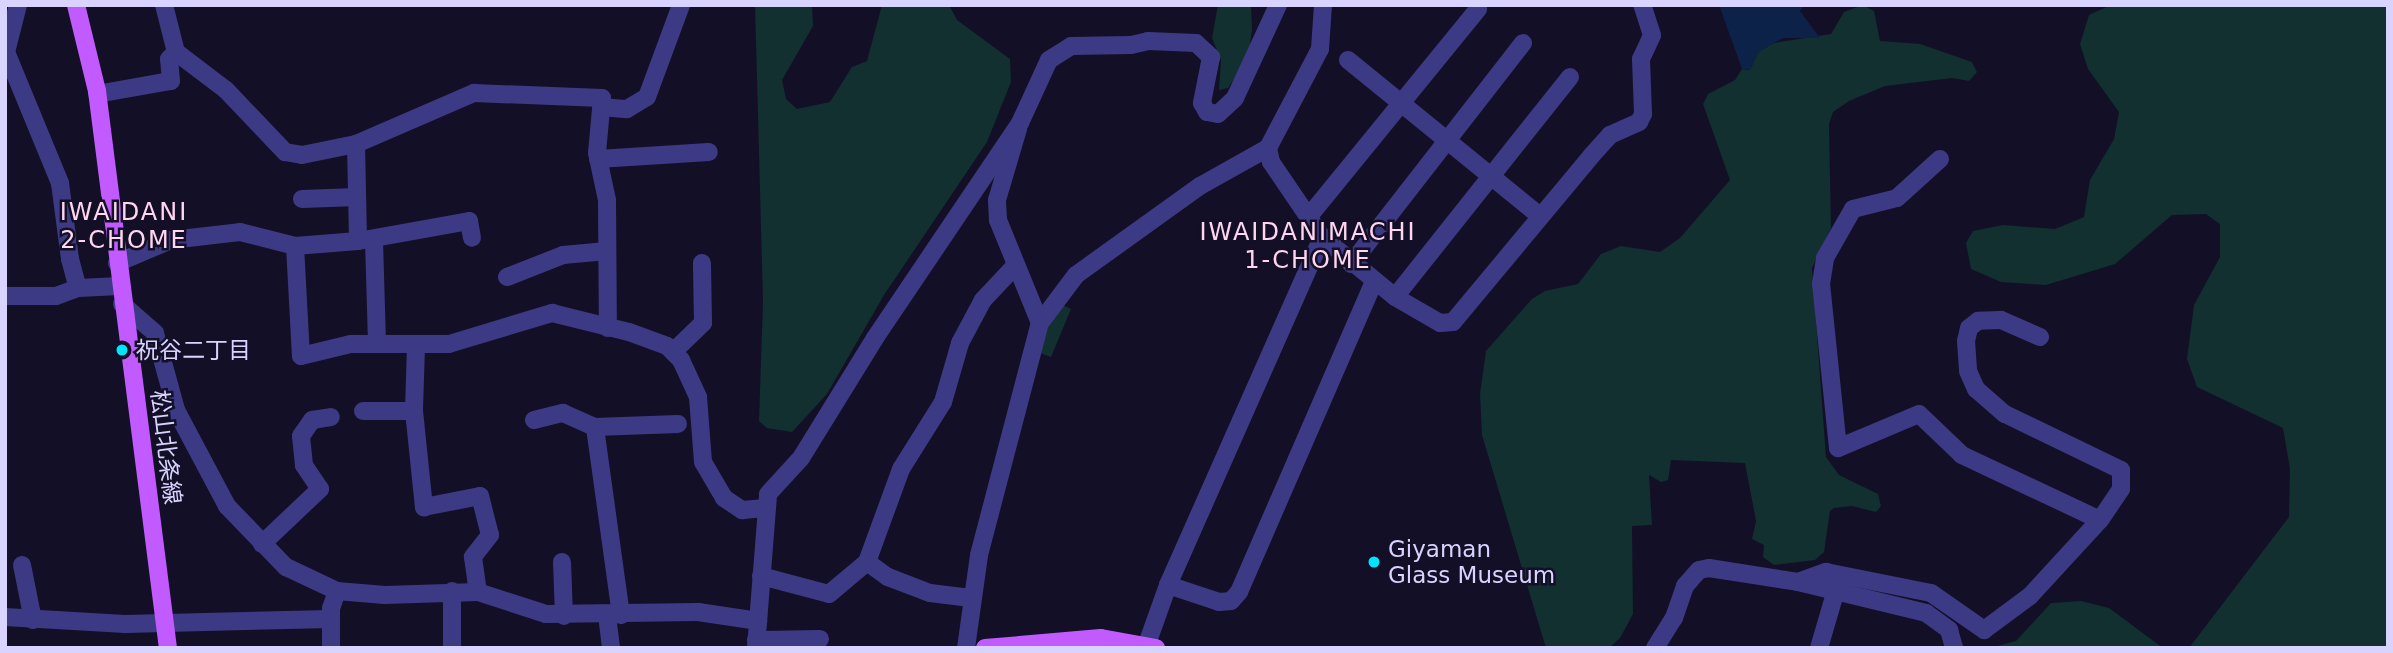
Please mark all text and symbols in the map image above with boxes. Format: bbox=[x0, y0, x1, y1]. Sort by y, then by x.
district label: IWAIDANI 2-CHOME bbox=[61, 199, 187, 255]
district label: IWAIDANIMACHI 1-CHOME bbox=[1201, 219, 1415, 275]
place label: 祝谷二丁目 bbox=[136, 336, 251, 364]
marker: 祝谷二丁目 bbox=[114, 342, 130, 358]
street label: 松山北条線 bbox=[145, 388, 187, 506]
place label: Giyaman Glass Museum bbox=[1388, 535, 1555, 589]
marker: Giyaman Glass Museum bbox=[1366, 554, 1382, 570]

